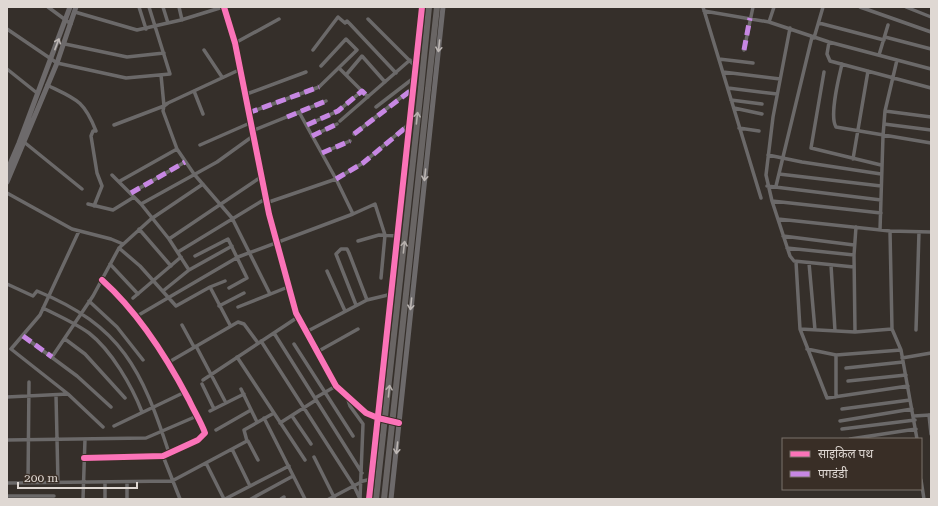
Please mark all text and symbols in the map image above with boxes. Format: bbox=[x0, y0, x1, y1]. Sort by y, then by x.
one-way arrow bbox=[54, 38, 62, 50]
one-way arrow bbox=[435, 39, 443, 52]
one-way arrow bbox=[414, 112, 421, 125]
one-way arrow bbox=[421, 168, 429, 181]
one-way arrow bbox=[400, 241, 408, 254]
one-way arrow bbox=[408, 297, 415, 310]
one-way arrow bbox=[385, 385, 392, 398]
legend bbox=[782, 438, 922, 490]
one-way arrow bbox=[393, 441, 400, 454]
text: साइकिल पथ bbox=[818, 446, 873, 461]
scale bar bbox=[18, 464, 137, 490]
text: पगडंडी bbox=[818, 466, 848, 481]
text: 200 m bbox=[24, 471, 58, 485]

